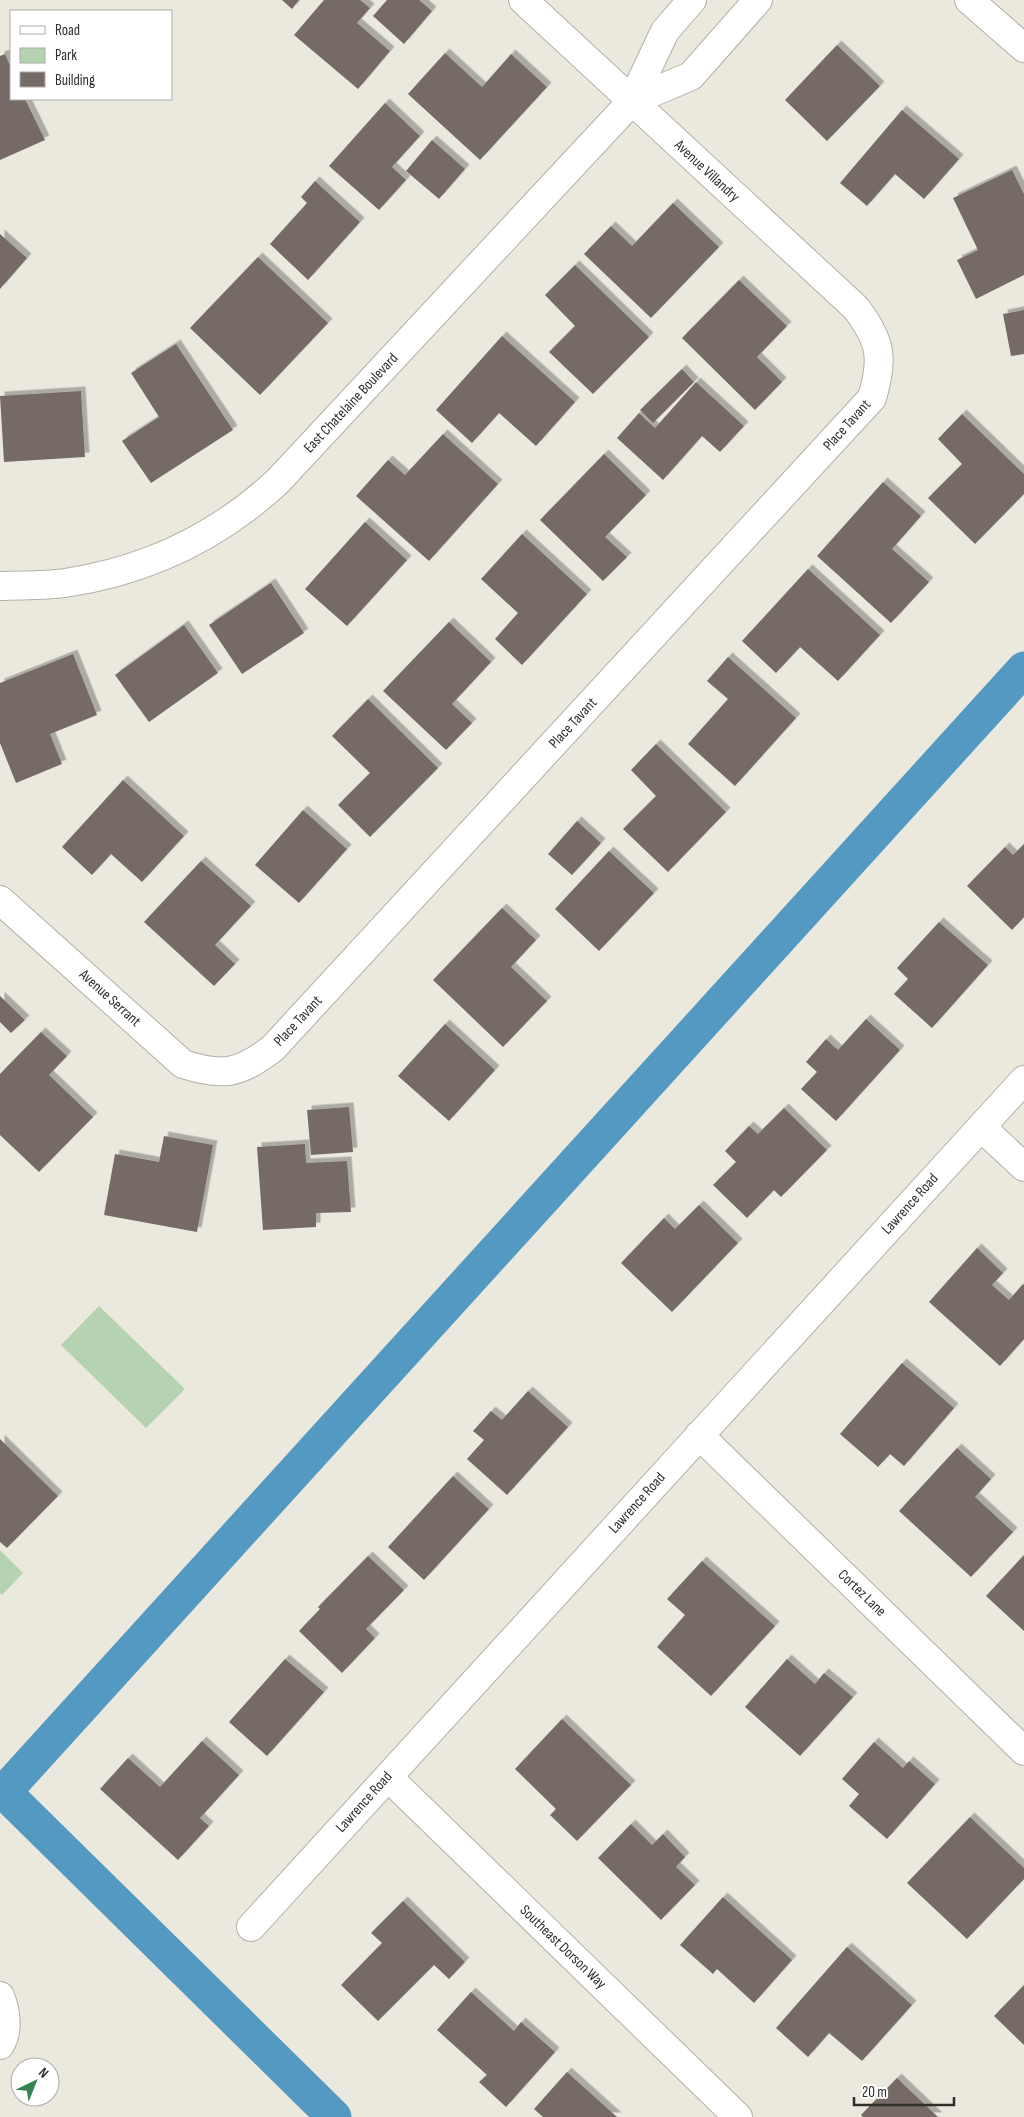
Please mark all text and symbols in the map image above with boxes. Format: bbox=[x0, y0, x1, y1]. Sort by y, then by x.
legend bbox=[10, 10, 172, 100]
text: Road bbox=[55, 21, 80, 40]
text: Park bbox=[55, 46, 77, 65]
text: Building bbox=[55, 71, 95, 90]
street label: Avenue Villandry bbox=[669, 135, 744, 206]
street label: East Chatelaine Boulevard bbox=[300, 349, 402, 457]
street label: Place Tavant bbox=[819, 395, 875, 455]
street label: Place Tavant bbox=[545, 693, 602, 752]
street label: Avenue Serrant bbox=[74, 965, 145, 1031]
street label: Place Tavant bbox=[270, 991, 327, 1050]
street label: Lawrence Road bbox=[878, 1170, 942, 1238]
street label: Lawrence Road bbox=[605, 1469, 669, 1537]
street label: Cortez Lane bbox=[834, 1565, 890, 1621]
street label: Lawrence Road bbox=[332, 1768, 396, 1836]
street label: Southeast Dorson Way bbox=[516, 1901, 610, 1993]
north arrow bbox=[10, 2057, 60, 2107]
text: N bbox=[35, 2064, 52, 2082]
scale bar bbox=[854, 2074, 954, 2106]
text: 20 m bbox=[862, 2083, 887, 2102]

